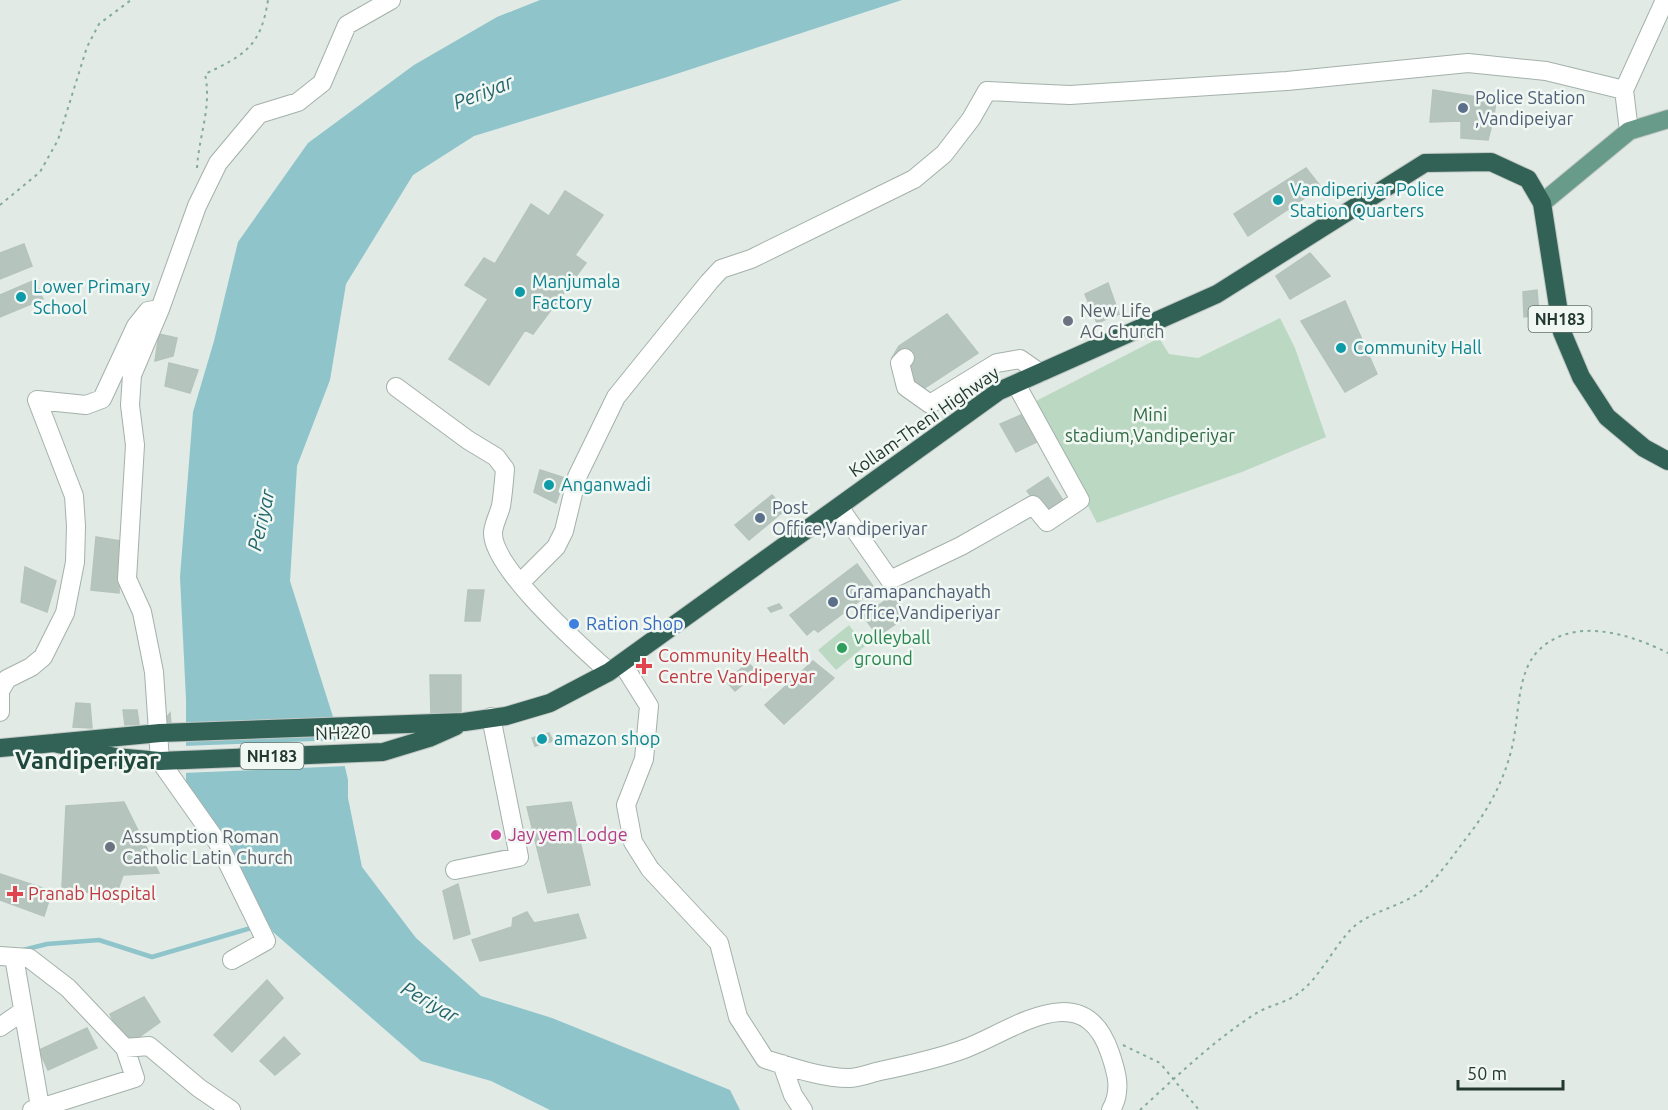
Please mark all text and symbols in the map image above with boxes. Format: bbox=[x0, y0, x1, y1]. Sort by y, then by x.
water label: Periyar bbox=[450, 69, 517, 113]
place label: Police Station ,Vandipeiyar bbox=[1475, 87, 1586, 128]
marker: Police Station ,Vandipeiyar bbox=[1456, 101, 1470, 115]
place label: Vandiperiyar Police Station Quarters bbox=[1290, 179, 1444, 221]
marker: Vandiperiyar Police Station Quarters bbox=[1271, 193, 1285, 207]
place label: Manjumala Factory bbox=[532, 271, 621, 312]
place label: Lower Primary School bbox=[33, 276, 150, 317]
marker: Manjumala Factory bbox=[513, 285, 527, 299]
marker: Lower Primary School bbox=[14, 290, 28, 304]
place label: New Life AG Church bbox=[1080, 300, 1165, 341]
road number: NH183 bbox=[1528, 306, 1592, 332]
marker: New Life AG Church bbox=[1061, 314, 1075, 328]
place label: Community Hall bbox=[1353, 337, 1482, 357]
marker: Community Hall bbox=[1334, 341, 1348, 355]
street label: Kollam-Theni Highway bbox=[845, 362, 1002, 481]
park label: Mini stadium,Vandiperiyar bbox=[1065, 404, 1235, 445]
place label: Anganwadi bbox=[561, 474, 651, 494]
marker: Anganwadi bbox=[542, 478, 556, 492]
water label: Periyar bbox=[242, 486, 279, 553]
place label: Post Office,Vandiperiyar bbox=[772, 497, 928, 538]
marker: Post Office,Vandiperiyar bbox=[753, 511, 767, 525]
place label: Gramapanchayath Office,Vandiperiyar bbox=[845, 581, 1001, 622]
marker: Gramapanchayath Office,Vandiperiyar bbox=[826, 595, 840, 609]
place label: Ration Shop bbox=[586, 613, 684, 633]
marker: Ration Shop bbox=[567, 617, 581, 631]
place label: volleyball ground bbox=[854, 627, 931, 668]
marker: volleyball ground bbox=[835, 641, 849, 655]
place label: Community Health Centre Vandiperyar bbox=[658, 645, 815, 686]
marker: Community Health Centre Vandiperyar bbox=[635, 657, 653, 675]
street label: NH220 bbox=[315, 721, 371, 743]
place label: amazon shop bbox=[554, 728, 660, 748]
marker: amazon shop bbox=[535, 732, 549, 746]
road number: NH183 bbox=[240, 743, 304, 769]
district label: Vandiperiyar bbox=[15, 747, 159, 774]
place label: Jay yem Lodge bbox=[508, 824, 628, 844]
place label: Assumption Roman Catholic Latin Church bbox=[122, 826, 293, 867]
marker: Jay yem Lodge bbox=[489, 828, 503, 842]
marker: Assumption Roman Catholic Latin Church bbox=[103, 840, 117, 854]
place label: Pranab Hospital bbox=[28, 883, 156, 903]
marker: Pranab Hospital bbox=[6, 885, 24, 903]
water label: Periyar bbox=[398, 976, 464, 1028]
scale bar bbox=[1458, 1053, 1563, 1091]
text: 50 m bbox=[1467, 1063, 1507, 1083]

